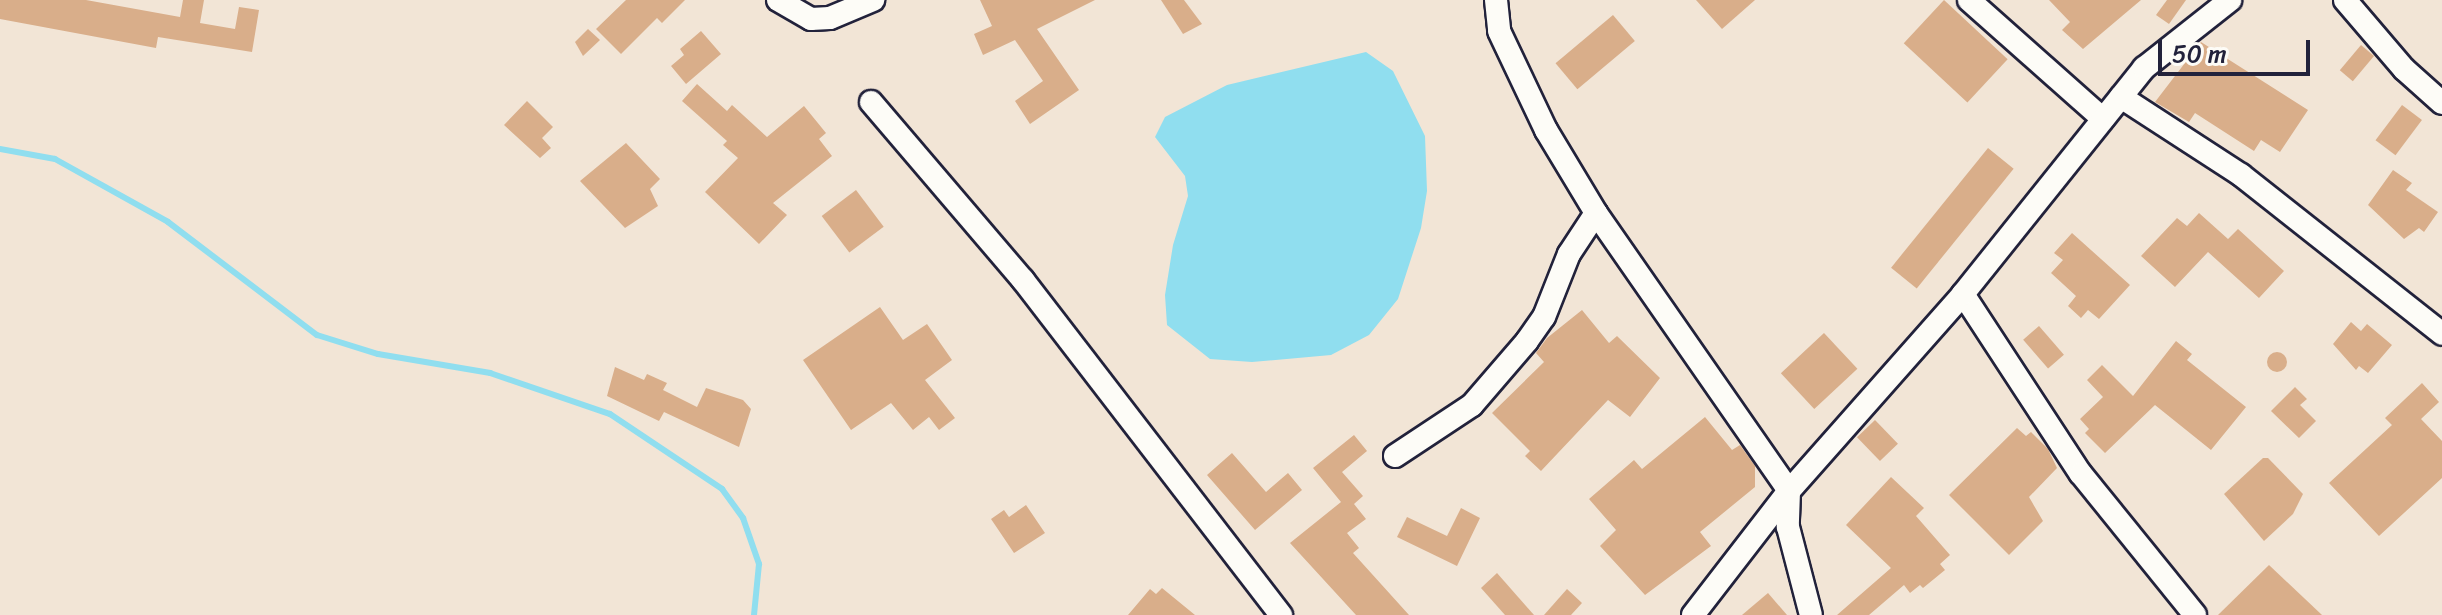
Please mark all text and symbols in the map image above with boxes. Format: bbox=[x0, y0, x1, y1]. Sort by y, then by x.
scale bar bbox=[2162, 24, 2314, 74]
text: 50 m bbox=[2172, 33, 2227, 75]

